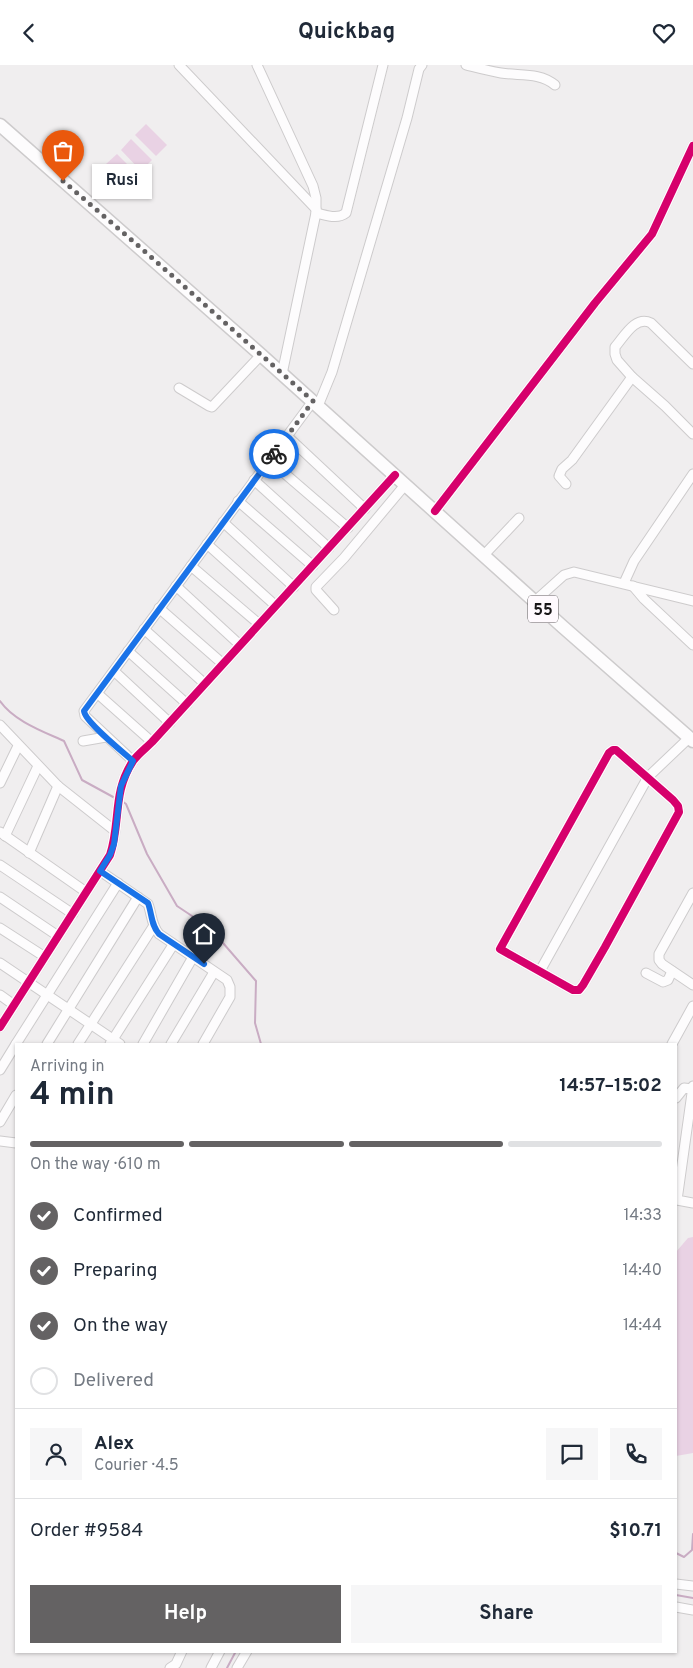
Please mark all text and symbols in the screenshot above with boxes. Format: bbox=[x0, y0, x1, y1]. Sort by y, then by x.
icon: back bbox=[15, 19, 43, 47]
text: Quickbag bbox=[298, 19, 395, 46]
icon: heart bbox=[650, 19, 678, 47]
pin bbox=[42, 130, 84, 181]
icon: bag bbox=[49, 137, 77, 165]
callout: Rusi bbox=[93, 163, 153, 199]
text: Rusi bbox=[106, 171, 138, 191]
courier bbox=[249, 429, 299, 479]
icon: bike bbox=[260, 440, 288, 468]
road number: 55 bbox=[528, 595, 558, 623]
pin bbox=[183, 913, 225, 964]
icon: home bbox=[190, 920, 218, 948]
text: Arriving in bbox=[30, 1057, 105, 1077]
text: 14:57–15:02 bbox=[559, 1074, 662, 1098]
text: 4 min bbox=[30, 1076, 115, 1116]
text: On the way · 610 m bbox=[30, 1155, 161, 1175]
icon: check bbox=[30, 1202, 58, 1230]
text: Confirmed bbox=[73, 1204, 163, 1228]
text: 14:33 bbox=[624, 1206, 662, 1226]
icon: check bbox=[30, 1257, 58, 1285]
text: Preparing bbox=[73, 1259, 157, 1283]
text: 14:40 bbox=[623, 1261, 662, 1281]
icon: check bbox=[30, 1312, 58, 1340]
text: On the way bbox=[73, 1314, 168, 1338]
text: 14:44 bbox=[623, 1316, 662, 1336]
text: Delivered bbox=[73, 1369, 154, 1393]
button: person bbox=[30, 1428, 82, 1480]
button: chat bbox=[546, 1428, 598, 1480]
button: phone bbox=[610, 1428, 662, 1480]
text: Alex bbox=[94, 1432, 134, 1456]
text: Courier · 4.5 bbox=[94, 1456, 179, 1476]
text: Order #9584 bbox=[30, 1519, 143, 1543]
text: $10.71 bbox=[609, 1519, 662, 1543]
button: Help bbox=[30, 1585, 341, 1643]
button: Share bbox=[351, 1585, 662, 1643]

